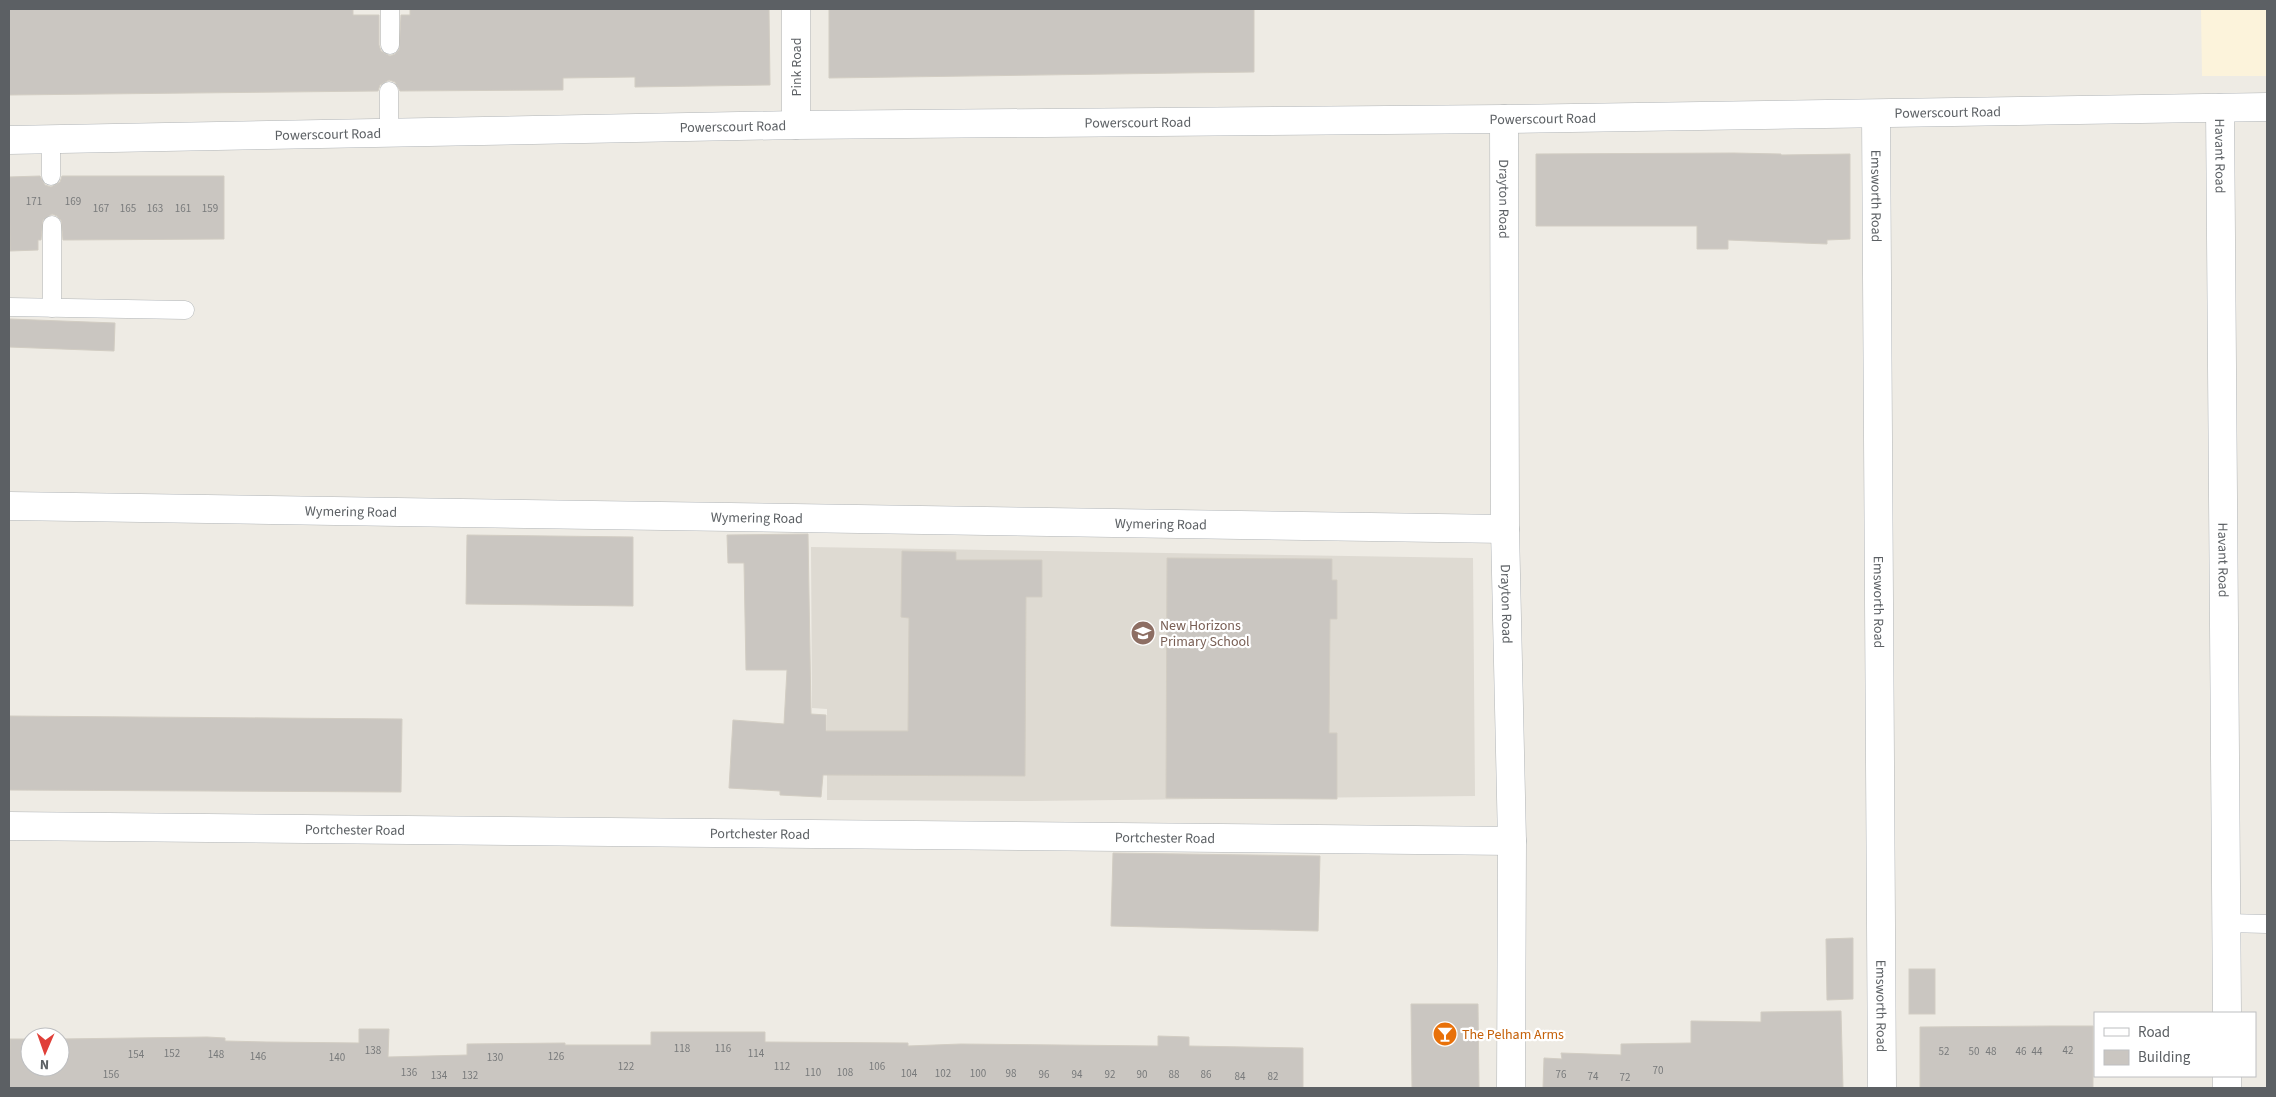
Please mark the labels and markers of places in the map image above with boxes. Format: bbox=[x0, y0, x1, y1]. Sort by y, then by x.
place label: New Horizons Primary School bbox=[1160, 616, 1250, 652]
school or university icon: New Horizons Primary School bbox=[1130, 620, 1156, 646]
bar icon: The Pelham Arms bbox=[1432, 1021, 1458, 1047]
place label: The Pelham Arms bbox=[1462, 1025, 1564, 1045]

